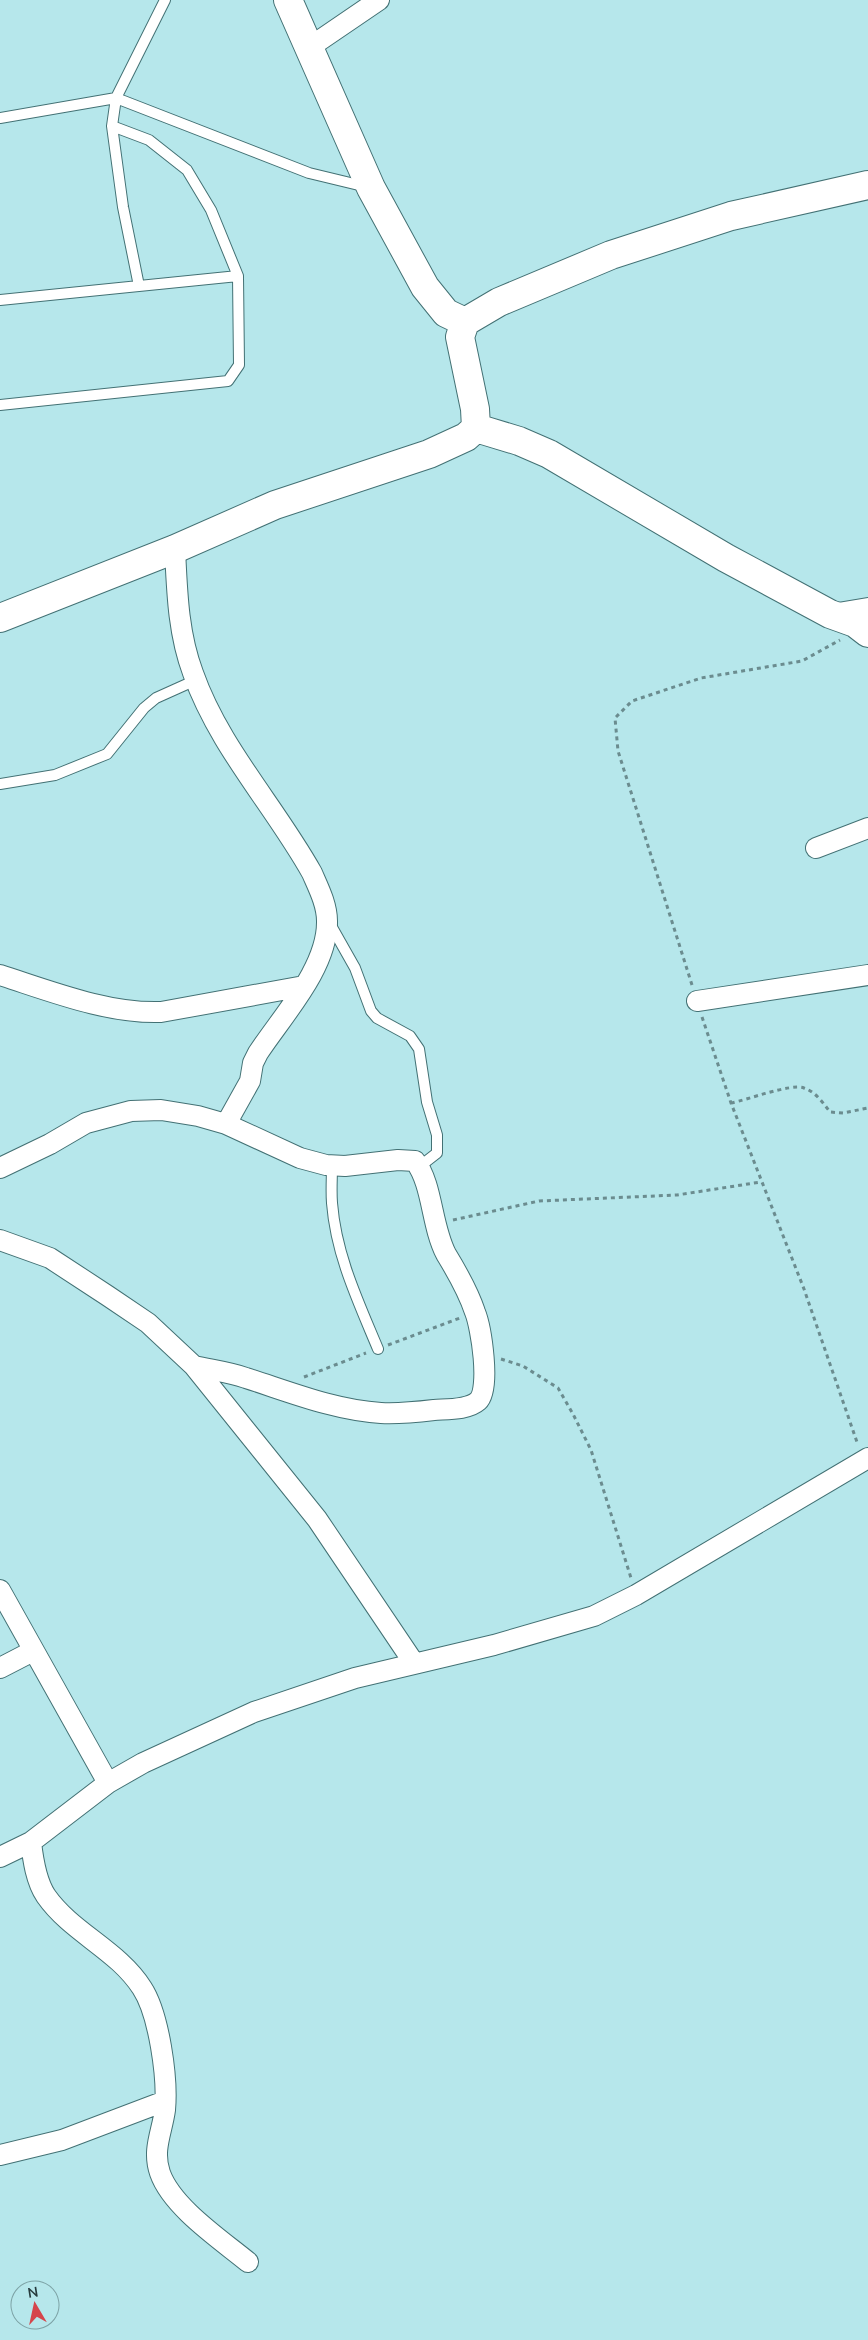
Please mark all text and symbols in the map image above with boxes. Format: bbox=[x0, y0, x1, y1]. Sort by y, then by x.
north arrow bbox=[10, 2280, 60, 2330]
text: N bbox=[26, 2282, 40, 2303]

